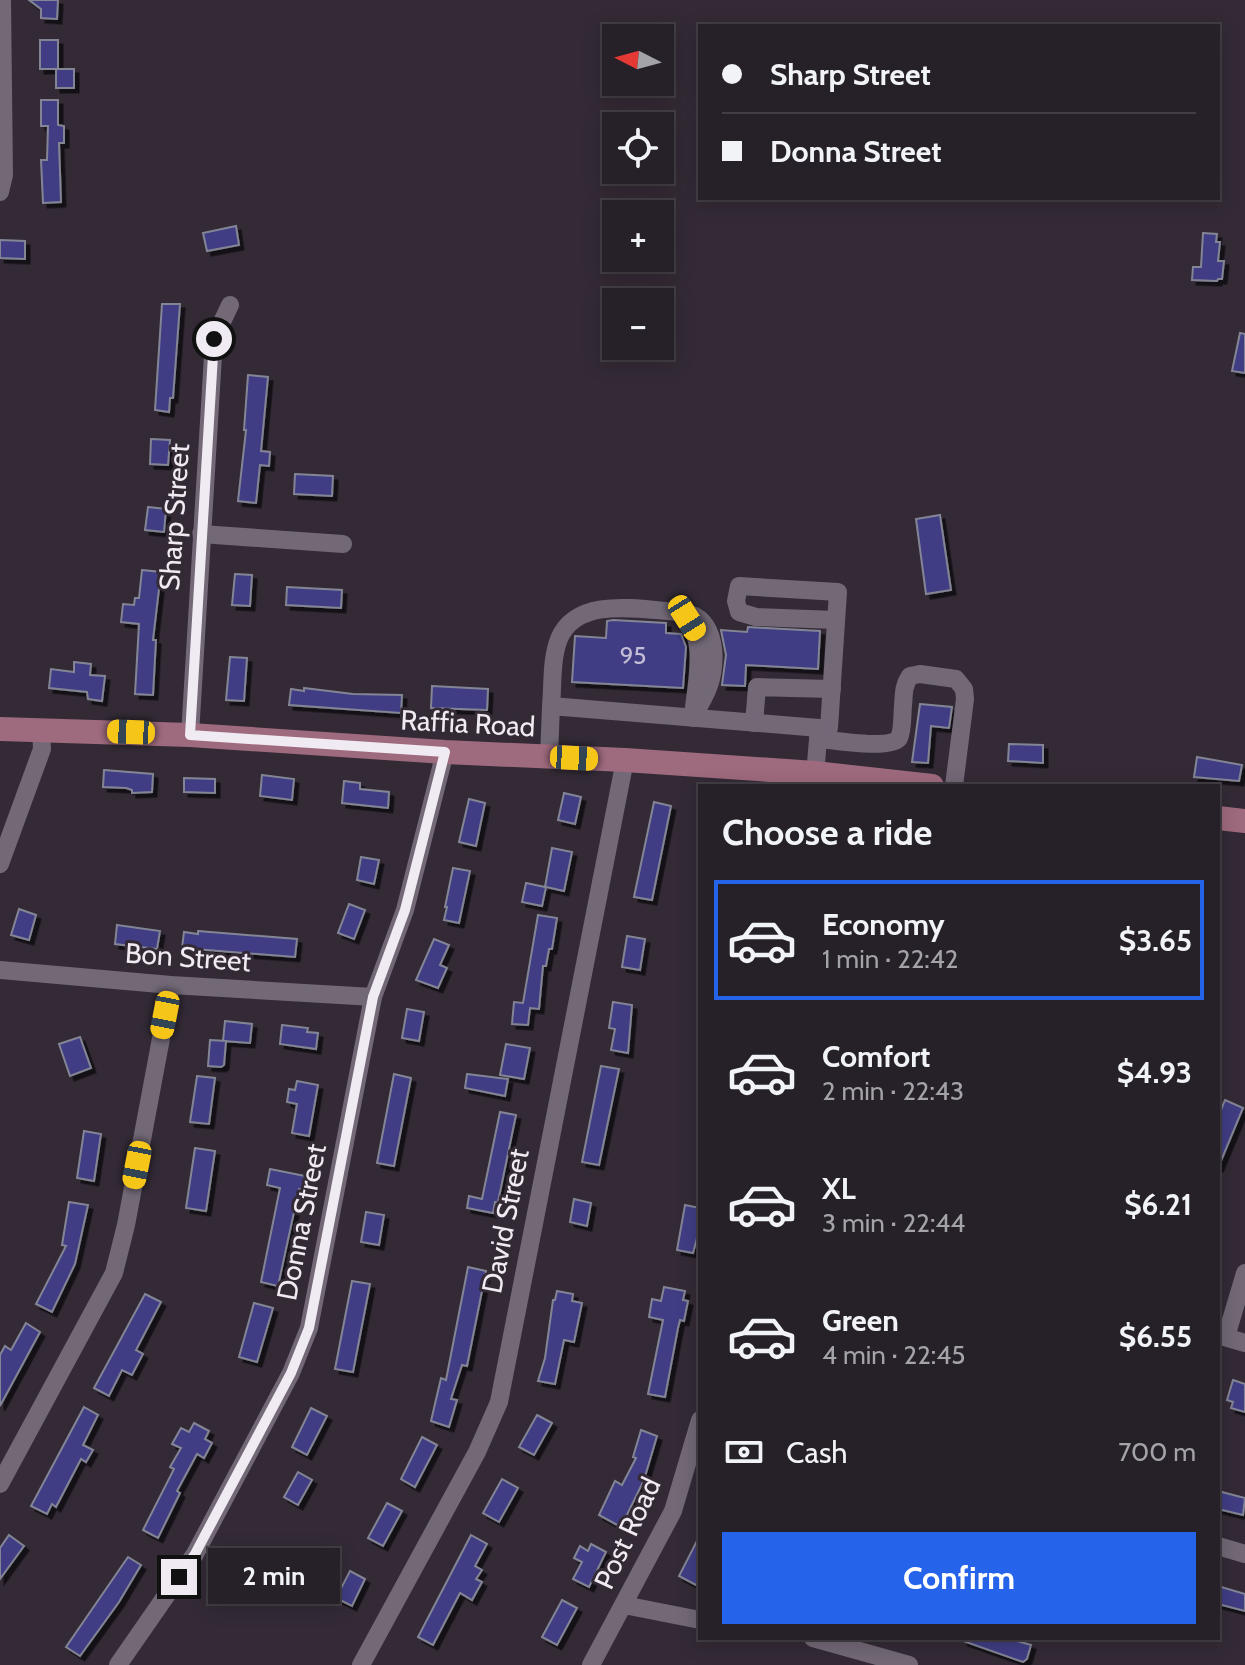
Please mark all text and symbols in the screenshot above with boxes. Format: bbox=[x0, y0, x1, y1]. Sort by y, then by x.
north arrow bbox=[602, 24, 674, 96]
map controls bbox=[602, 24, 674, 360]
text: Sharp Street bbox=[770, 56, 931, 93]
button: locate bbox=[602, 112, 674, 184]
text: Donna Street bbox=[770, 133, 942, 170]
button: + bbox=[602, 200, 674, 272]
button: − bbox=[602, 288, 674, 360]
route start bbox=[196, 321, 232, 357]
street label: Sharp Street bbox=[152, 442, 196, 592]
car bbox=[664, 591, 710, 645]
house number: 95 bbox=[620, 641, 646, 670]
street label: Raffia Road bbox=[400, 702, 536, 744]
car bbox=[107, 719, 155, 745]
car bbox=[549, 745, 599, 771]
text: Choose a ride bbox=[722, 810, 932, 854]
icon: car bbox=[726, 904, 798, 976]
text: Economy bbox=[822, 906, 945, 943]
text: $3.65 bbox=[1119, 922, 1192, 959]
street label: Bon Street bbox=[124, 936, 252, 978]
text: 1 min · 22:42 bbox=[822, 943, 958, 975]
car bbox=[149, 989, 181, 1041]
icon: car bbox=[726, 1036, 798, 1108]
text: Comfort bbox=[822, 1038, 930, 1075]
text: $4.93 bbox=[1117, 1054, 1192, 1091]
text: 2 min · 22:43 bbox=[822, 1075, 964, 1107]
car bbox=[121, 1139, 153, 1191]
street label: Donna Street bbox=[269, 1141, 333, 1303]
street label: David Street bbox=[474, 1146, 536, 1296]
icon: car bbox=[726, 1168, 798, 1240]
text: XL bbox=[822, 1170, 856, 1207]
text: $6.21 bbox=[1124, 1186, 1192, 1223]
text: 3 min · 22:44 bbox=[822, 1207, 965, 1239]
icon: car bbox=[726, 1300, 798, 1372]
text: Green bbox=[822, 1302, 899, 1339]
text: $6.55 bbox=[1119, 1318, 1192, 1355]
text: 4 min · 22:45 bbox=[822, 1339, 965, 1371]
icon: cash bbox=[722, 1430, 766, 1474]
text: Cash bbox=[786, 1434, 848, 1471]
text: 700 m bbox=[1118, 1436, 1196, 1468]
street label: Post Road bbox=[586, 1472, 668, 1594]
button: Confirm bbox=[722, 1532, 1196, 1624]
callout: 2 min bbox=[207, 1549, 339, 1605]
route end bbox=[161, 1559, 197, 1595]
text: 2 min bbox=[243, 1560, 305, 1592]

